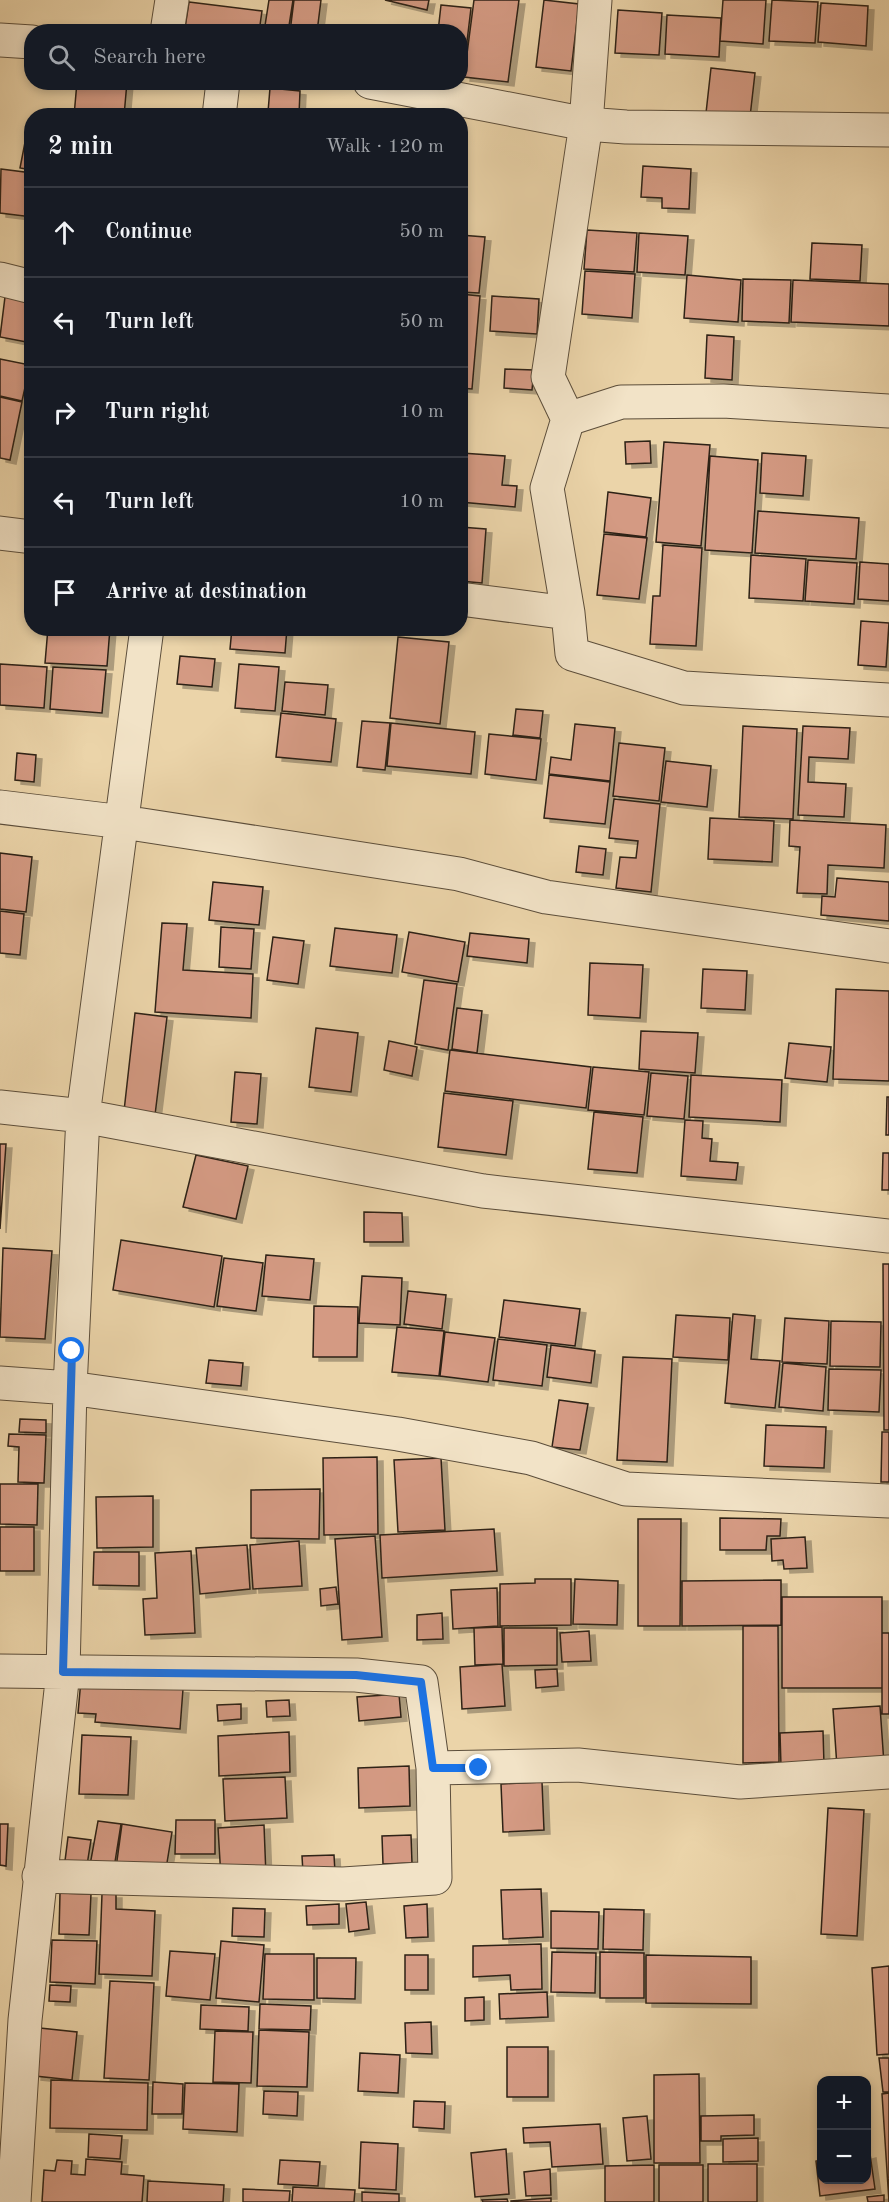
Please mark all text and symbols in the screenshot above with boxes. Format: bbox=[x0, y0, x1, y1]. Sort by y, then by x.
search box bbox=[24, 24, 468, 90]
icon: search bbox=[45, 41, 78, 74]
text: Search here bbox=[93, 46, 206, 68]
text: 2 min bbox=[48, 134, 113, 160]
text: Walk · 120 m bbox=[325, 137, 444, 157]
icon: ahead bbox=[48, 216, 81, 249]
text: Continue bbox=[105, 221, 192, 243]
text: 50 m bbox=[399, 222, 444, 242]
icon: left bbox=[48, 306, 81, 339]
text: Turn left bbox=[105, 311, 194, 333]
text: 50 m bbox=[399, 312, 444, 332]
icon: right bbox=[48, 396, 81, 429]
text: Turn right bbox=[105, 401, 209, 423]
text: 10 m bbox=[399, 402, 444, 422]
icon: left bbox=[48, 486, 81, 519]
text: Turn left bbox=[105, 491, 194, 513]
text: 10 m bbox=[399, 492, 444, 512]
icon: arrive bbox=[48, 576, 81, 609]
text: Arrive at destination bbox=[105, 581, 307, 603]
route start bbox=[58, 1337, 84, 1363]
route end bbox=[465, 1754, 491, 1780]
map controls bbox=[817, 2076, 871, 2184]
button: + bbox=[817, 2076, 871, 2130]
button: − bbox=[817, 2130, 871, 2184]

